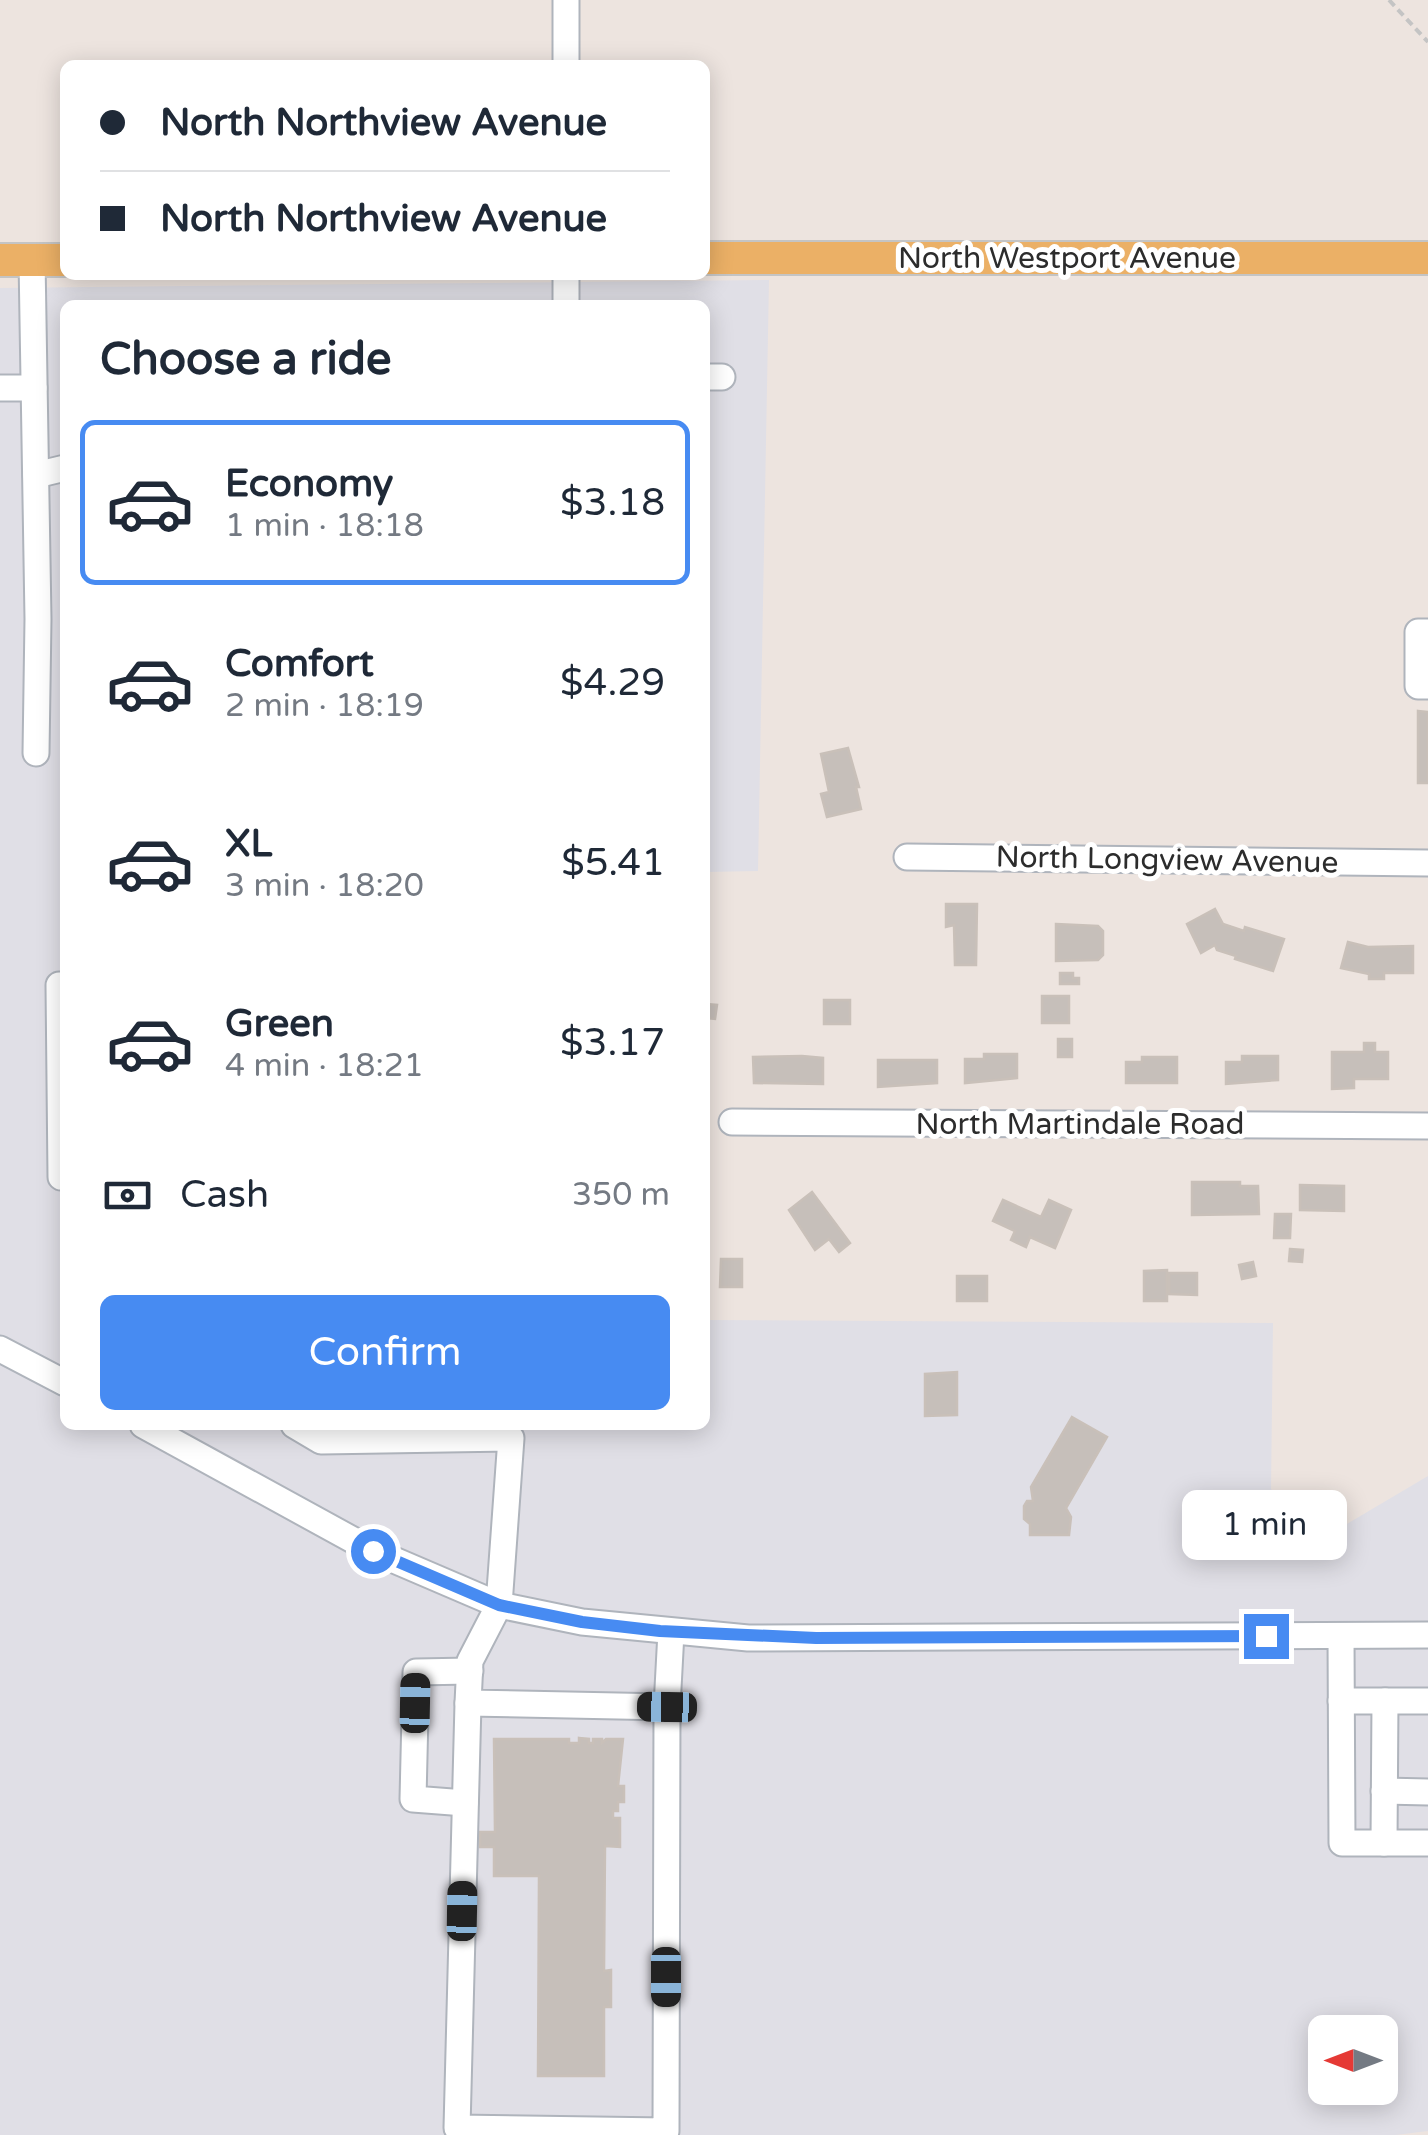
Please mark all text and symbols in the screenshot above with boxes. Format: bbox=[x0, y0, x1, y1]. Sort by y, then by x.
text: North Northview Avenue bbox=[160, 100, 607, 146]
text: North Northview Avenue bbox=[160, 196, 607, 242]
street label: North Westport Avenue bbox=[898, 240, 1236, 277]
text: Choose a ride bbox=[100, 333, 391, 387]
icon: car bbox=[105, 458, 195, 548]
text: Economy bbox=[225, 461, 393, 507]
text: $3.18 bbox=[560, 480, 665, 526]
text: 1 min · 18:18 bbox=[225, 507, 424, 545]
icon: car bbox=[105, 638, 195, 728]
text: Comfort bbox=[225, 641, 374, 687]
text: $4.29 bbox=[560, 660, 665, 706]
text: 2 min · 18:19 bbox=[225, 687, 424, 725]
icon: car bbox=[105, 818, 195, 908]
text: XL bbox=[225, 821, 272, 867]
street label: North Longview Avenue bbox=[995, 839, 1339, 881]
text: $5.41 bbox=[561, 840, 665, 886]
text: 3 min · 18:20 bbox=[225, 867, 424, 905]
icon: car bbox=[105, 998, 195, 1088]
text: Green bbox=[225, 1001, 334, 1047]
text: $3.17 bbox=[560, 1020, 665, 1066]
text: 4 min · 18:21 bbox=[225, 1047, 424, 1085]
street label: North Martindale Road bbox=[916, 1106, 1244, 1143]
icon: cash bbox=[100, 1168, 155, 1223]
text: Cash bbox=[180, 1172, 269, 1218]
text: 350 m bbox=[572, 1176, 670, 1214]
button: Confirm bbox=[100, 1295, 670, 1410]
callout: 1 min bbox=[1184, 1491, 1348, 1561]
text: 1 min bbox=[1222, 1506, 1307, 1544]
route start bbox=[351, 1529, 396, 1574]
route end bbox=[1244, 1614, 1289, 1659]
car bbox=[399, 1673, 431, 1733]
car bbox=[637, 1691, 697, 1723]
car bbox=[446, 1881, 478, 1941]
car bbox=[651, 1947, 681, 2007]
north arrow bbox=[1308, 2015, 1398, 2105]
map controls bbox=[1308, 2015, 1398, 2105]

